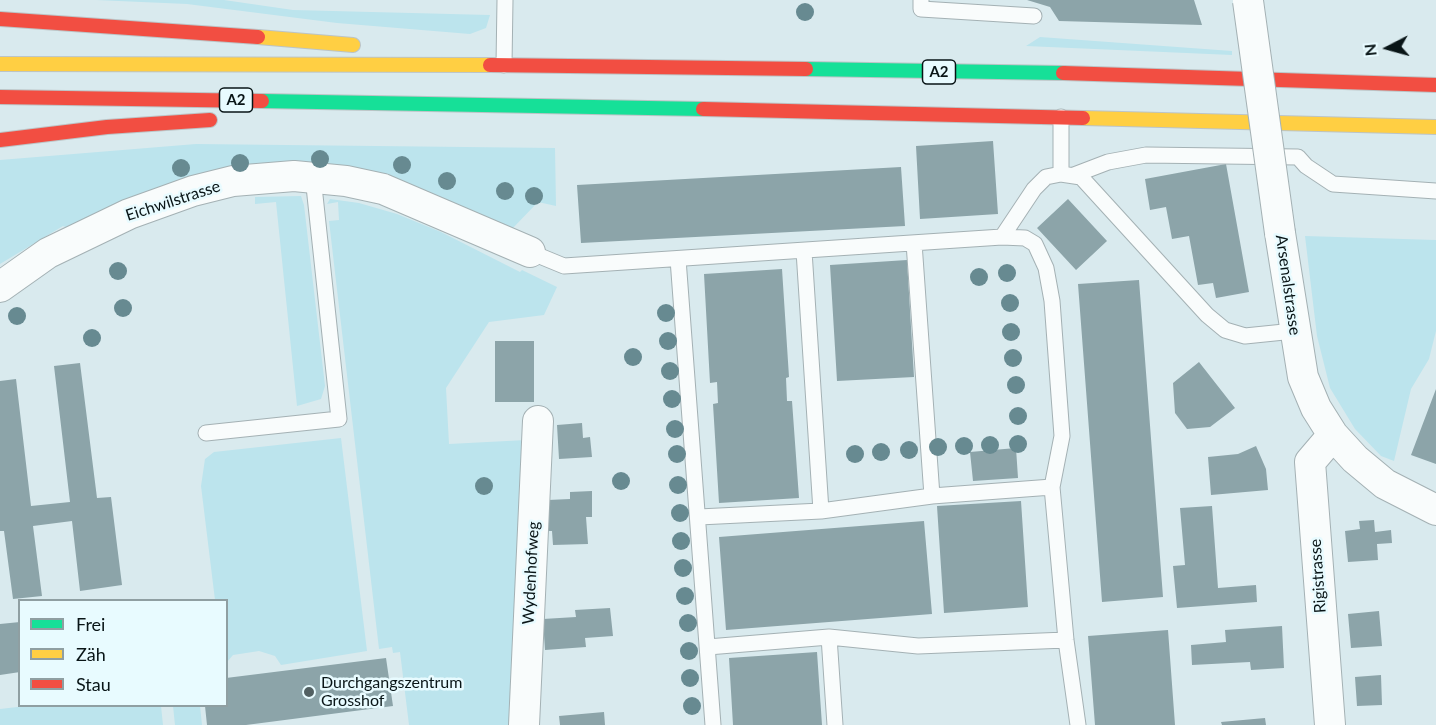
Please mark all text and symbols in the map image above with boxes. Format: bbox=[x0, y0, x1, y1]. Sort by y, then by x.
north arrow bbox=[1358, 18, 1418, 78]
text: N bbox=[1360, 43, 1380, 57]
road number: A2 bbox=[922, 60, 956, 84]
road number: A2 bbox=[220, 88, 252, 112]
street label: Eichwilstrasse bbox=[123, 177, 223, 225]
street label: Arsenalstrasse bbox=[1271, 234, 1305, 336]
street label: Wydenhofweg bbox=[519, 521, 543, 625]
street label: Rigistrasse bbox=[1306, 538, 1330, 614]
legend bbox=[18, 599, 228, 707]
text: Frei bbox=[76, 613, 105, 635]
text: Zäh bbox=[76, 643, 106, 665]
text: Stau bbox=[76, 673, 111, 695]
place label: Durchgangszentrum Grosshof bbox=[321, 673, 462, 711]
marker: Durchgangszentrum Grosshof bbox=[302, 685, 316, 699]

